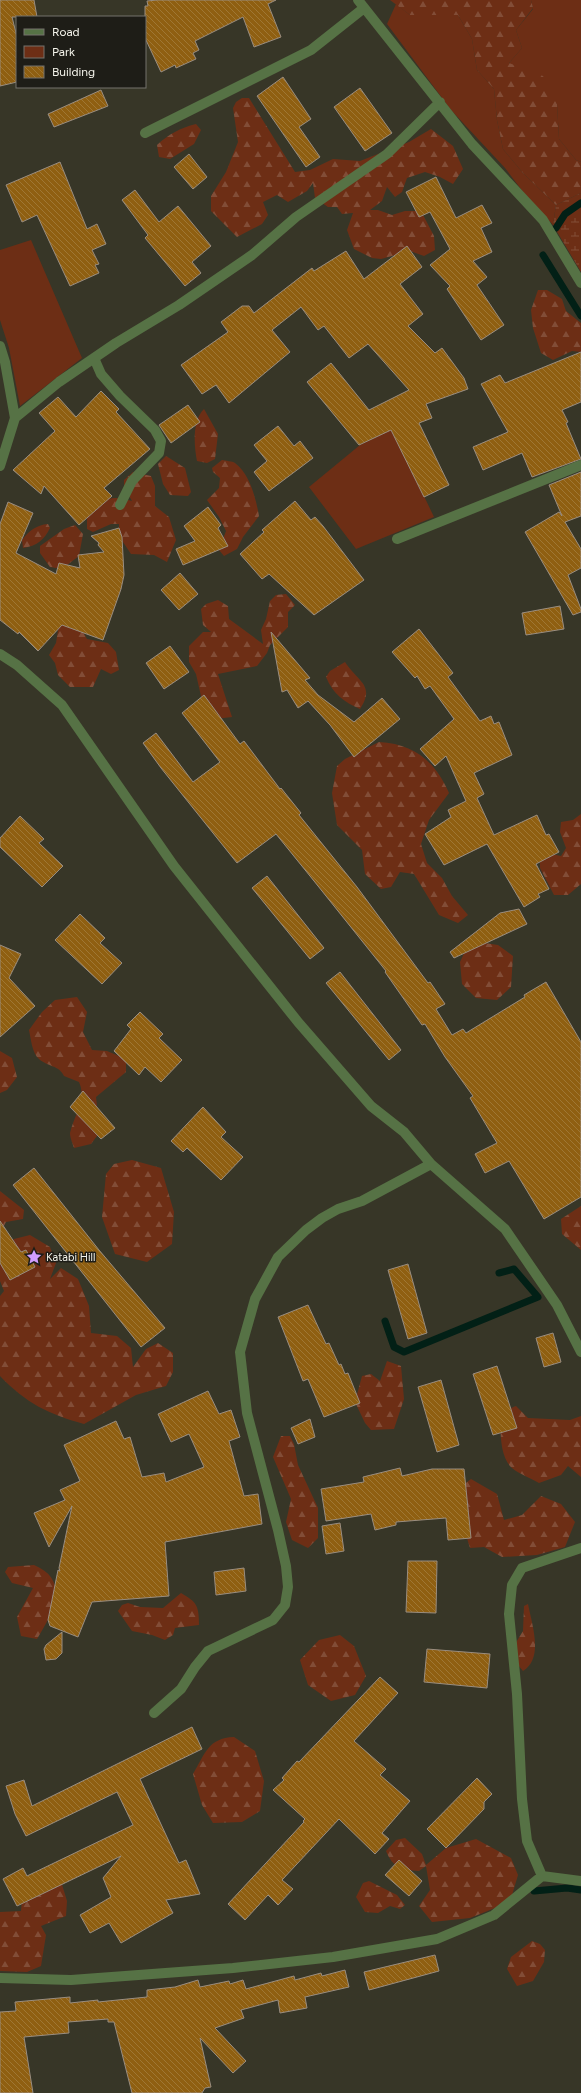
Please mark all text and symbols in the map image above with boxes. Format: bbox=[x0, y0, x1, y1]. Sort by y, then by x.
legend bbox=[16, 16, 146, 88]
text: Road bbox=[52, 25, 80, 39]
text: Park bbox=[52, 45, 75, 59]
text: Building bbox=[52, 65, 95, 79]
place icon: Katabi Hill bbox=[25, 1248, 43, 1266]
place label: Katabi Hill bbox=[46, 1251, 95, 1264]

